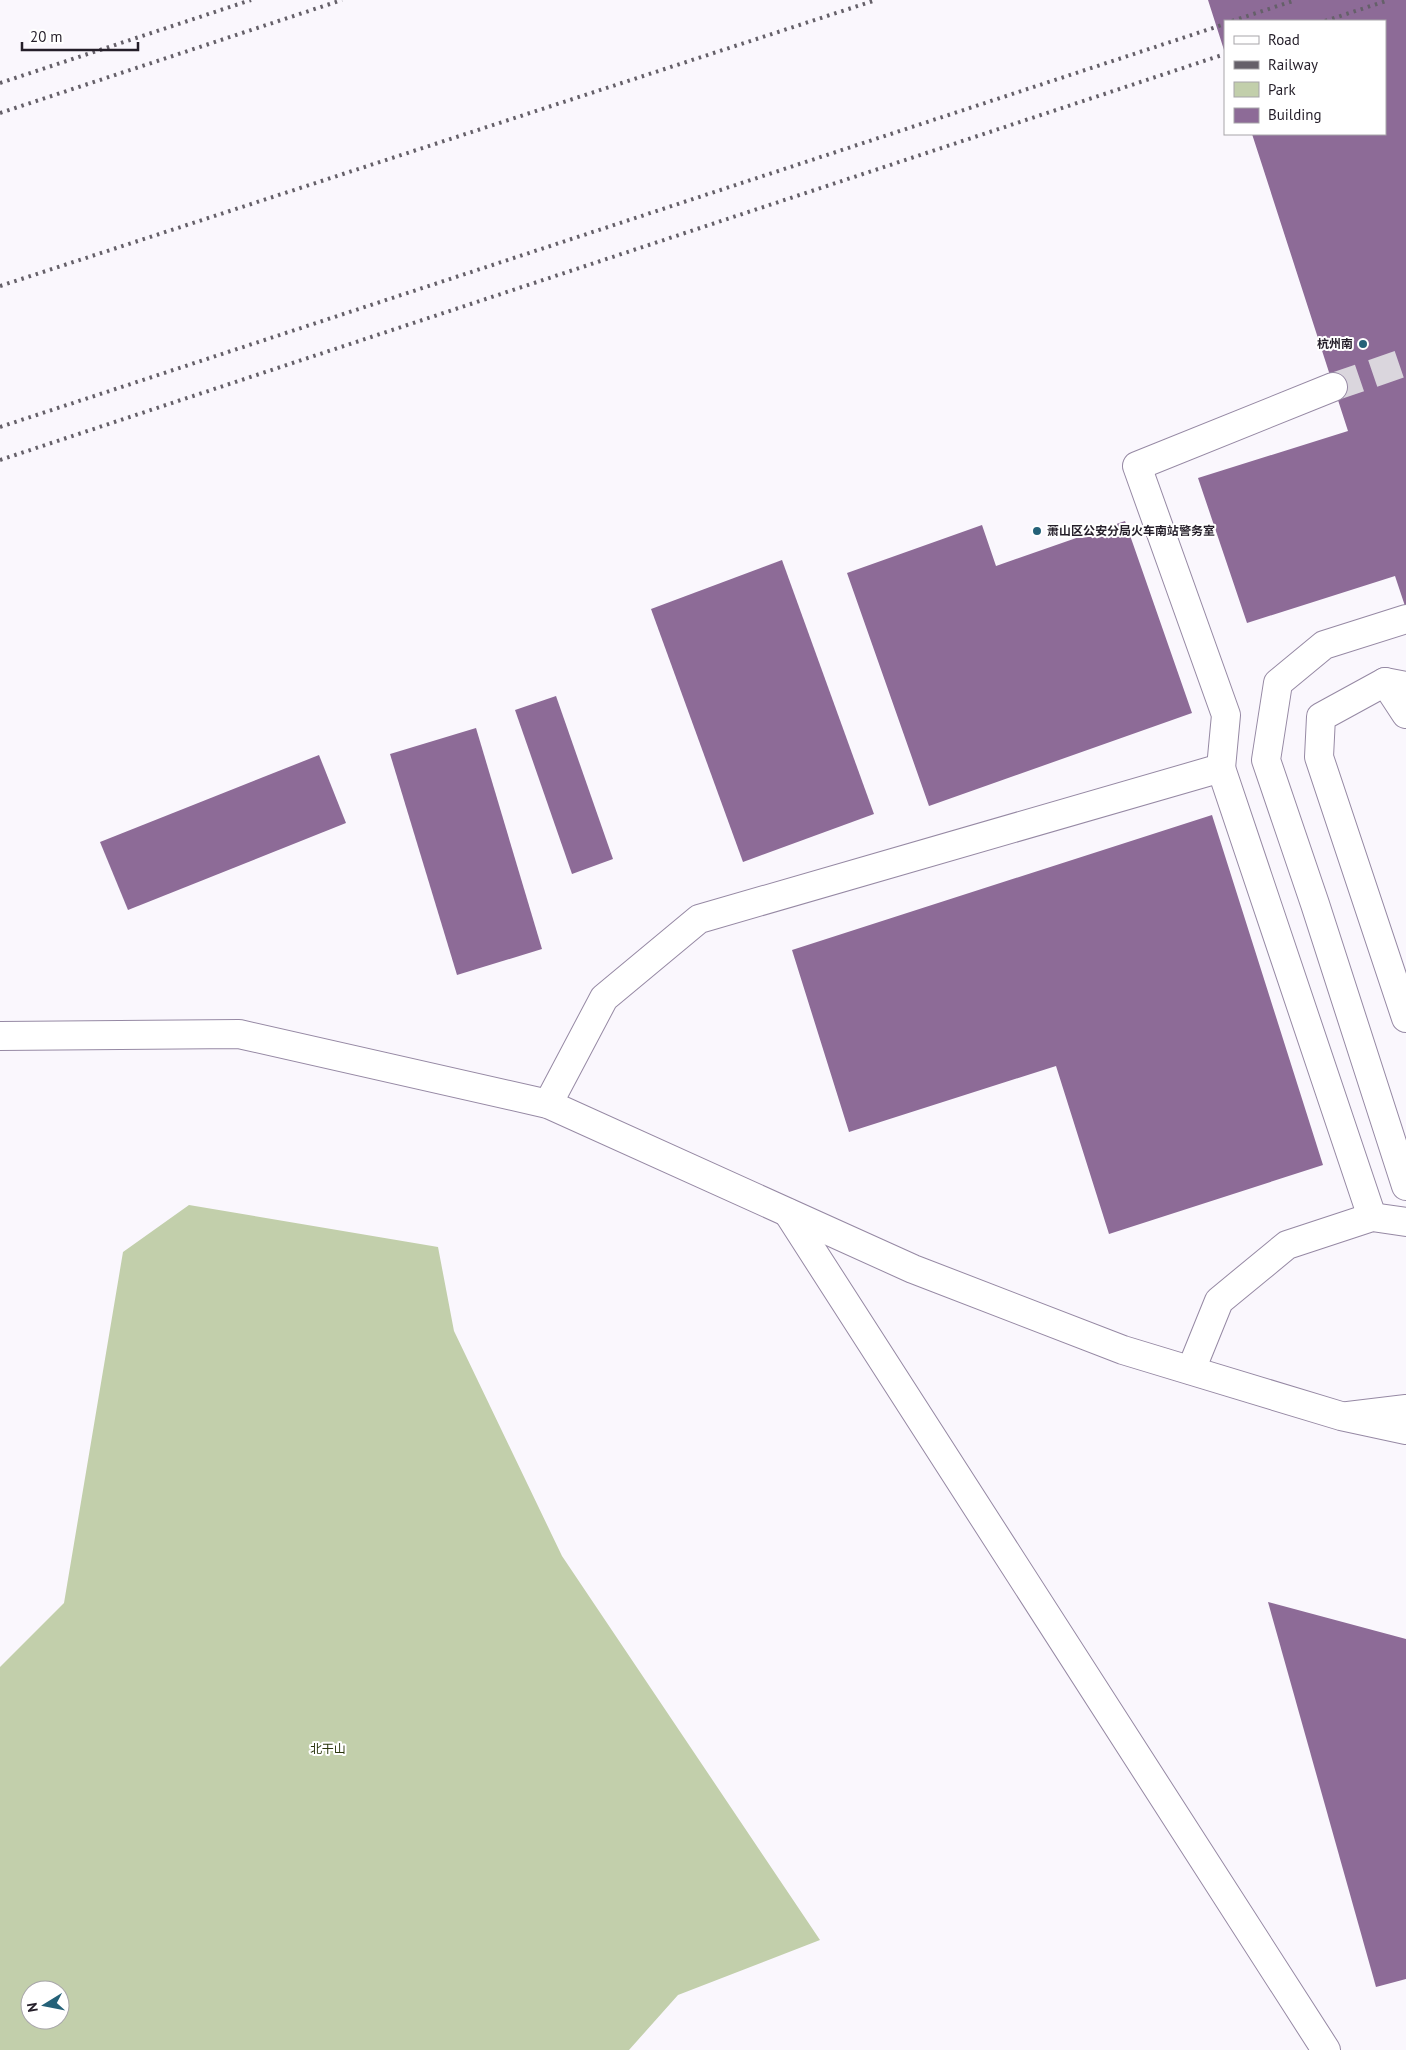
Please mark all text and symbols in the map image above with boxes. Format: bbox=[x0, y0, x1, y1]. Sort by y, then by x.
scale bar bbox=[22, 20, 139, 52]
legend bbox=[1224, 20, 1386, 135]
text: 20 m bbox=[30, 27, 63, 46]
text: Road bbox=[1268, 30, 1300, 49]
text: Railway bbox=[1268, 55, 1318, 74]
text: Park bbox=[1268, 80, 1296, 99]
text: Building bbox=[1268, 105, 1322, 124]
place label: 杭州南 bbox=[1317, 336, 1353, 351]
marker: 杭州南 bbox=[1357, 338, 1369, 350]
place label: 萧山区公安分局火车南站警务室 bbox=[1047, 523, 1215, 538]
marker: 萧山区公安分局火车南站警务室 bbox=[1031, 525, 1043, 537]
park label: 北干山 bbox=[310, 1741, 346, 1756]
north arrow bbox=[20, 1980, 70, 2030]
text: N bbox=[23, 2001, 42, 2013]

